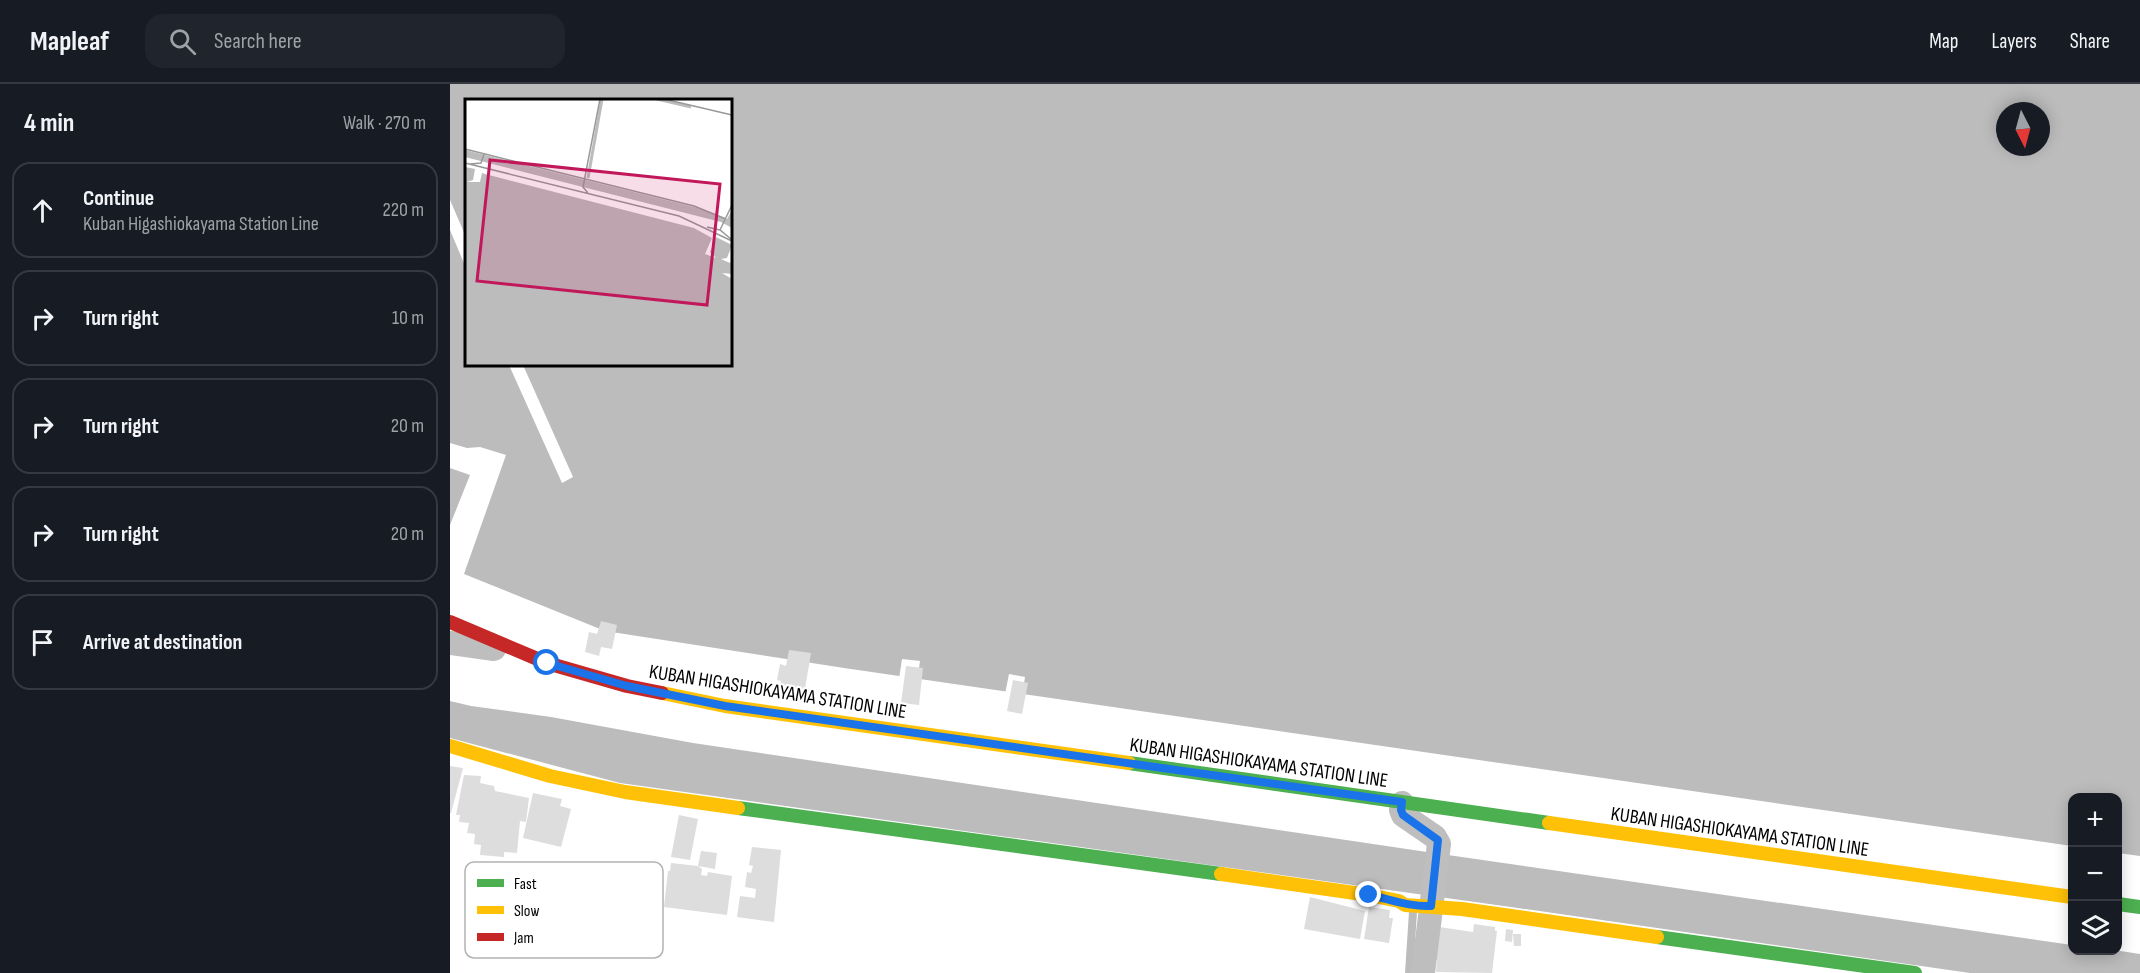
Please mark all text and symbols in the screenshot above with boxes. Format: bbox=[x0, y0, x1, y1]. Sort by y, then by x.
search box bbox=[145, 14, 565, 68]
text: Mapleaf bbox=[30, 25, 109, 58]
icon: search bbox=[166, 25, 199, 58]
text: Search here bbox=[214, 28, 302, 55]
text: Map bbox=[1929, 29, 1958, 54]
text: Layers bbox=[1991, 29, 2037, 54]
text: Share bbox=[2070, 29, 2110, 54]
inset map bbox=[465, 99, 732, 366]
north arrow bbox=[1996, 102, 2050, 156]
text: 4 min bbox=[24, 108, 74, 139]
text: Walk · 270 m bbox=[343, 111, 426, 135]
text: Continue bbox=[83, 185, 154, 212]
icon: ahead bbox=[26, 194, 59, 227]
text: 220 m bbox=[383, 198, 424, 222]
text: Kuban Higashiokayama Station Line bbox=[83, 212, 319, 236]
icon: right bbox=[26, 302, 59, 335]
text: Turn right bbox=[83, 305, 159, 332]
text: 10 m bbox=[392, 306, 424, 330]
icon: right bbox=[26, 410, 59, 443]
text: Turn right bbox=[83, 413, 159, 440]
text: 20 m bbox=[391, 414, 424, 438]
icon: right bbox=[26, 518, 59, 551]
text: Turn right bbox=[83, 521, 159, 548]
text: 20 m bbox=[391, 522, 424, 546]
icon: arrive bbox=[26, 626, 59, 659]
text: Arrive at destination bbox=[83, 629, 242, 656]
route start bbox=[533, 649, 559, 675]
street label: KUBAN HIGASHIOKAYAMA STATION LINE bbox=[647, 660, 908, 724]
street label: KUBAN HIGASHIOKAYAMA STATION LINE bbox=[1128, 733, 1389, 793]
map controls bbox=[2068, 793, 2122, 955]
button: + bbox=[2068, 793, 2122, 847]
street label: KUBAN HIGASHIOKAYAMA STATION LINE bbox=[1609, 802, 1870, 862]
button: − bbox=[2068, 847, 2122, 901]
legend bbox=[465, 862, 663, 958]
text: Fast bbox=[514, 875, 537, 894]
route end bbox=[1355, 881, 1381, 907]
button: layers bbox=[2068, 901, 2122, 955]
text: Slow bbox=[514, 902, 539, 921]
text: Jam bbox=[513, 929, 534, 948]

